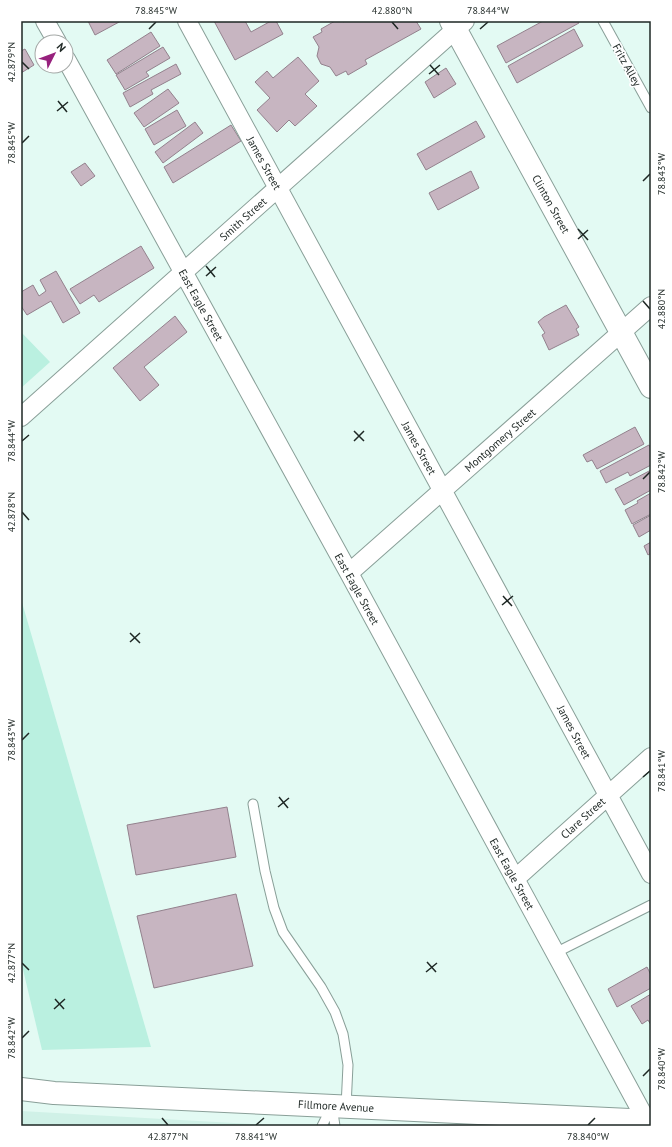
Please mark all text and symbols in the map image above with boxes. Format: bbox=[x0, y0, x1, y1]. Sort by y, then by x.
text: 78.845°W bbox=[135, 4, 178, 17]
text: 42.880°N bbox=[372, 4, 412, 17]
text: 78.844°W bbox=[467, 4, 510, 17]
north arrow bbox=[34, 34, 74, 74]
text: N bbox=[54, 40, 69, 55]
street label: Fritz Alley bbox=[610, 41, 645, 90]
text: 42.879°N bbox=[5, 42, 18, 82]
text: 78.845°W bbox=[5, 121, 18, 164]
street label: James Street bbox=[243, 133, 285, 192]
text: 78.843°W bbox=[655, 152, 668, 195]
street label: Clinton Street bbox=[529, 172, 573, 236]
street label: Smith Street bbox=[217, 194, 270, 244]
street label: East Eagle Street bbox=[176, 267, 227, 343]
text: 42.880°N bbox=[655, 289, 668, 329]
street label: Montgomery Street bbox=[461, 405, 539, 475]
street label: James Street bbox=[398, 418, 440, 477]
text: 78.844°W bbox=[5, 419, 18, 462]
text: 78.842°W bbox=[655, 450, 668, 493]
text: 42.878°N bbox=[5, 492, 18, 532]
street label: East Eagle Street bbox=[332, 551, 383, 627]
street label: James Street bbox=[554, 702, 594, 761]
text: 78.843°W bbox=[5, 718, 18, 761]
text: 78.841°W bbox=[655, 749, 668, 792]
street label: Clare Street bbox=[558, 794, 608, 842]
street label: East Eagle Street bbox=[487, 836, 538, 912]
text: 42.877°N bbox=[5, 943, 18, 983]
text: 78.842°W bbox=[5, 1016, 18, 1059]
text: 78.840°W bbox=[655, 1047, 668, 1090]
street label: Fillmore Avenue bbox=[298, 1097, 375, 1115]
text: 42.877°N bbox=[148, 1130, 188, 1143]
text: 78.841°W bbox=[235, 1130, 278, 1143]
text: 78.840°W bbox=[567, 1130, 610, 1143]

